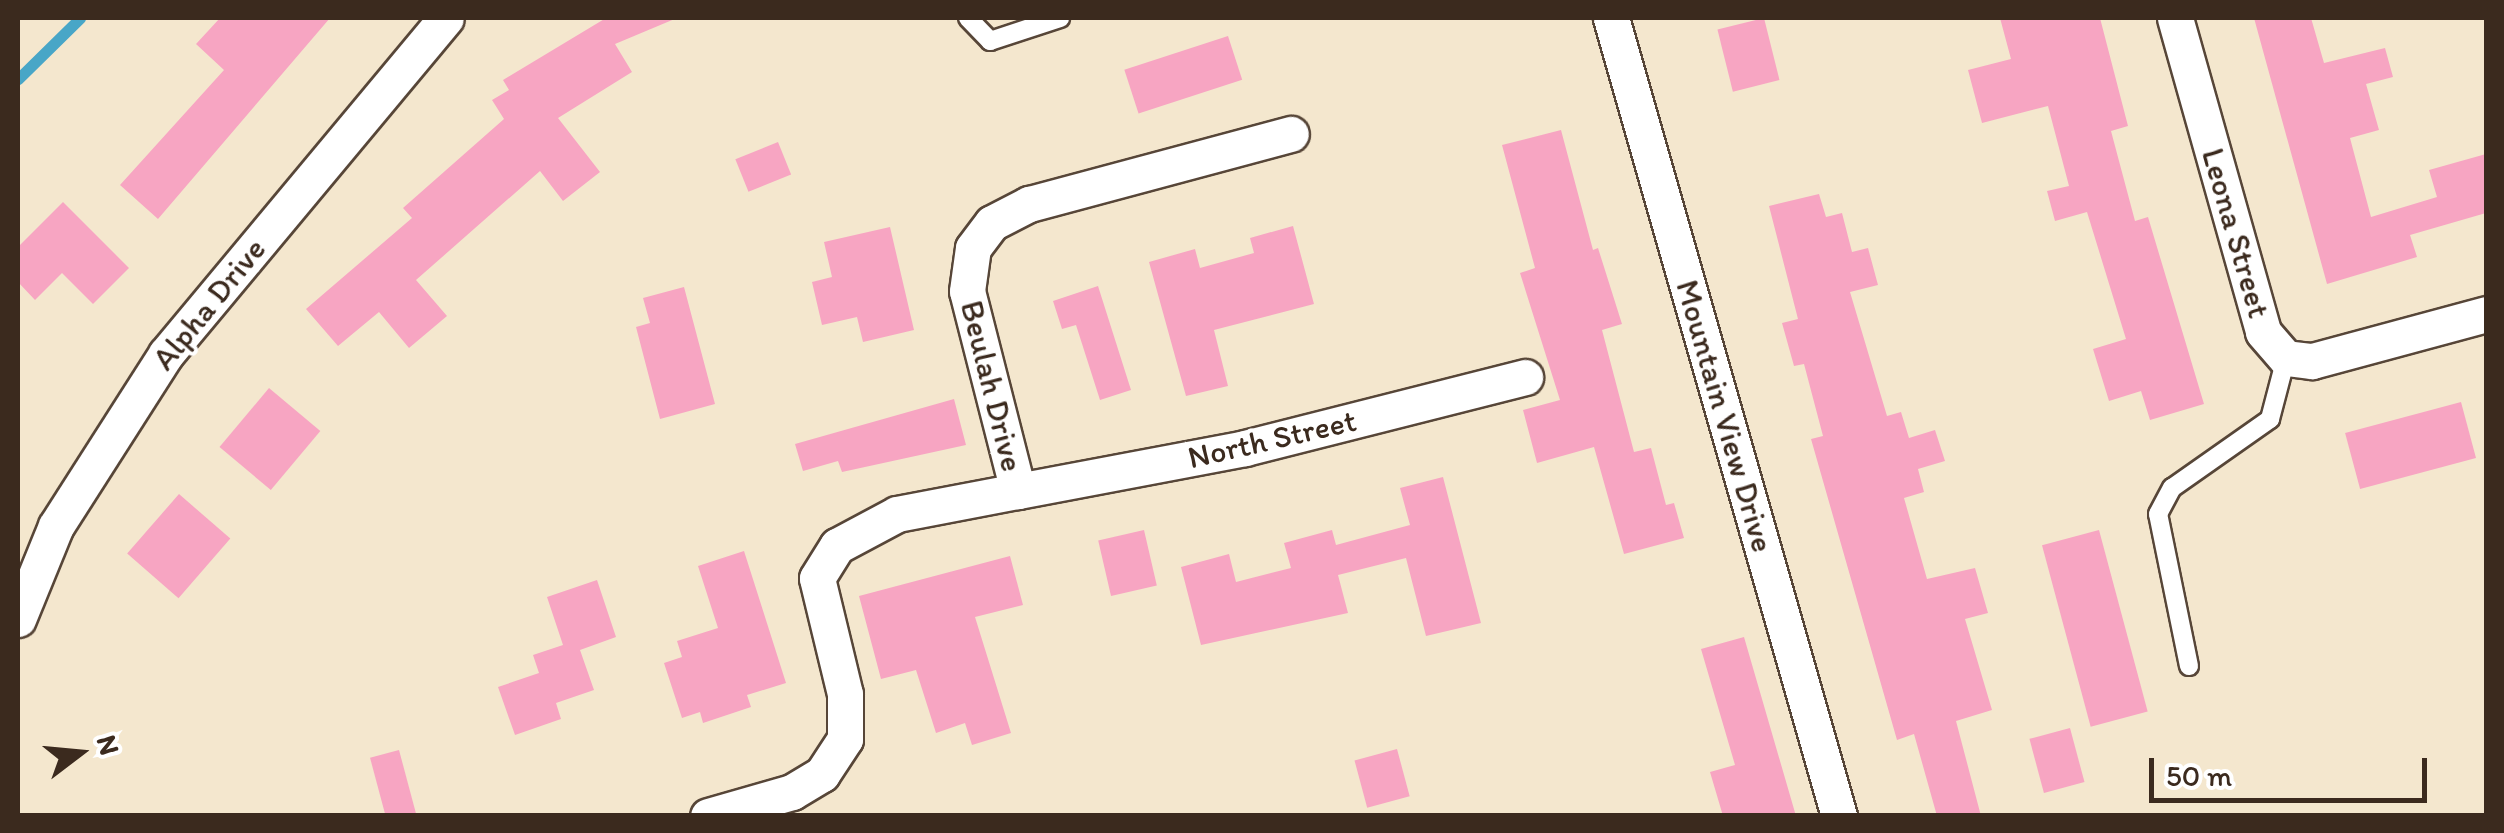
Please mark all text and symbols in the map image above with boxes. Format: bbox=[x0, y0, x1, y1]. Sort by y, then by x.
street label: Leona Street bbox=[2194, 144, 2278, 322]
street label: Alpha Drive bbox=[144, 230, 274, 378]
street label: Mountain View Drive bbox=[1668, 275, 1782, 557]
street label: Beulah Drive bbox=[952, 297, 1032, 475]
street label: North Street bbox=[1184, 401, 1360, 477]
north arrow bbox=[30, 703, 130, 803]
text: N bbox=[90, 731, 128, 759]
scale bar bbox=[2154, 738, 2432, 800]
text: 50 m bbox=[2166, 757, 2232, 794]

